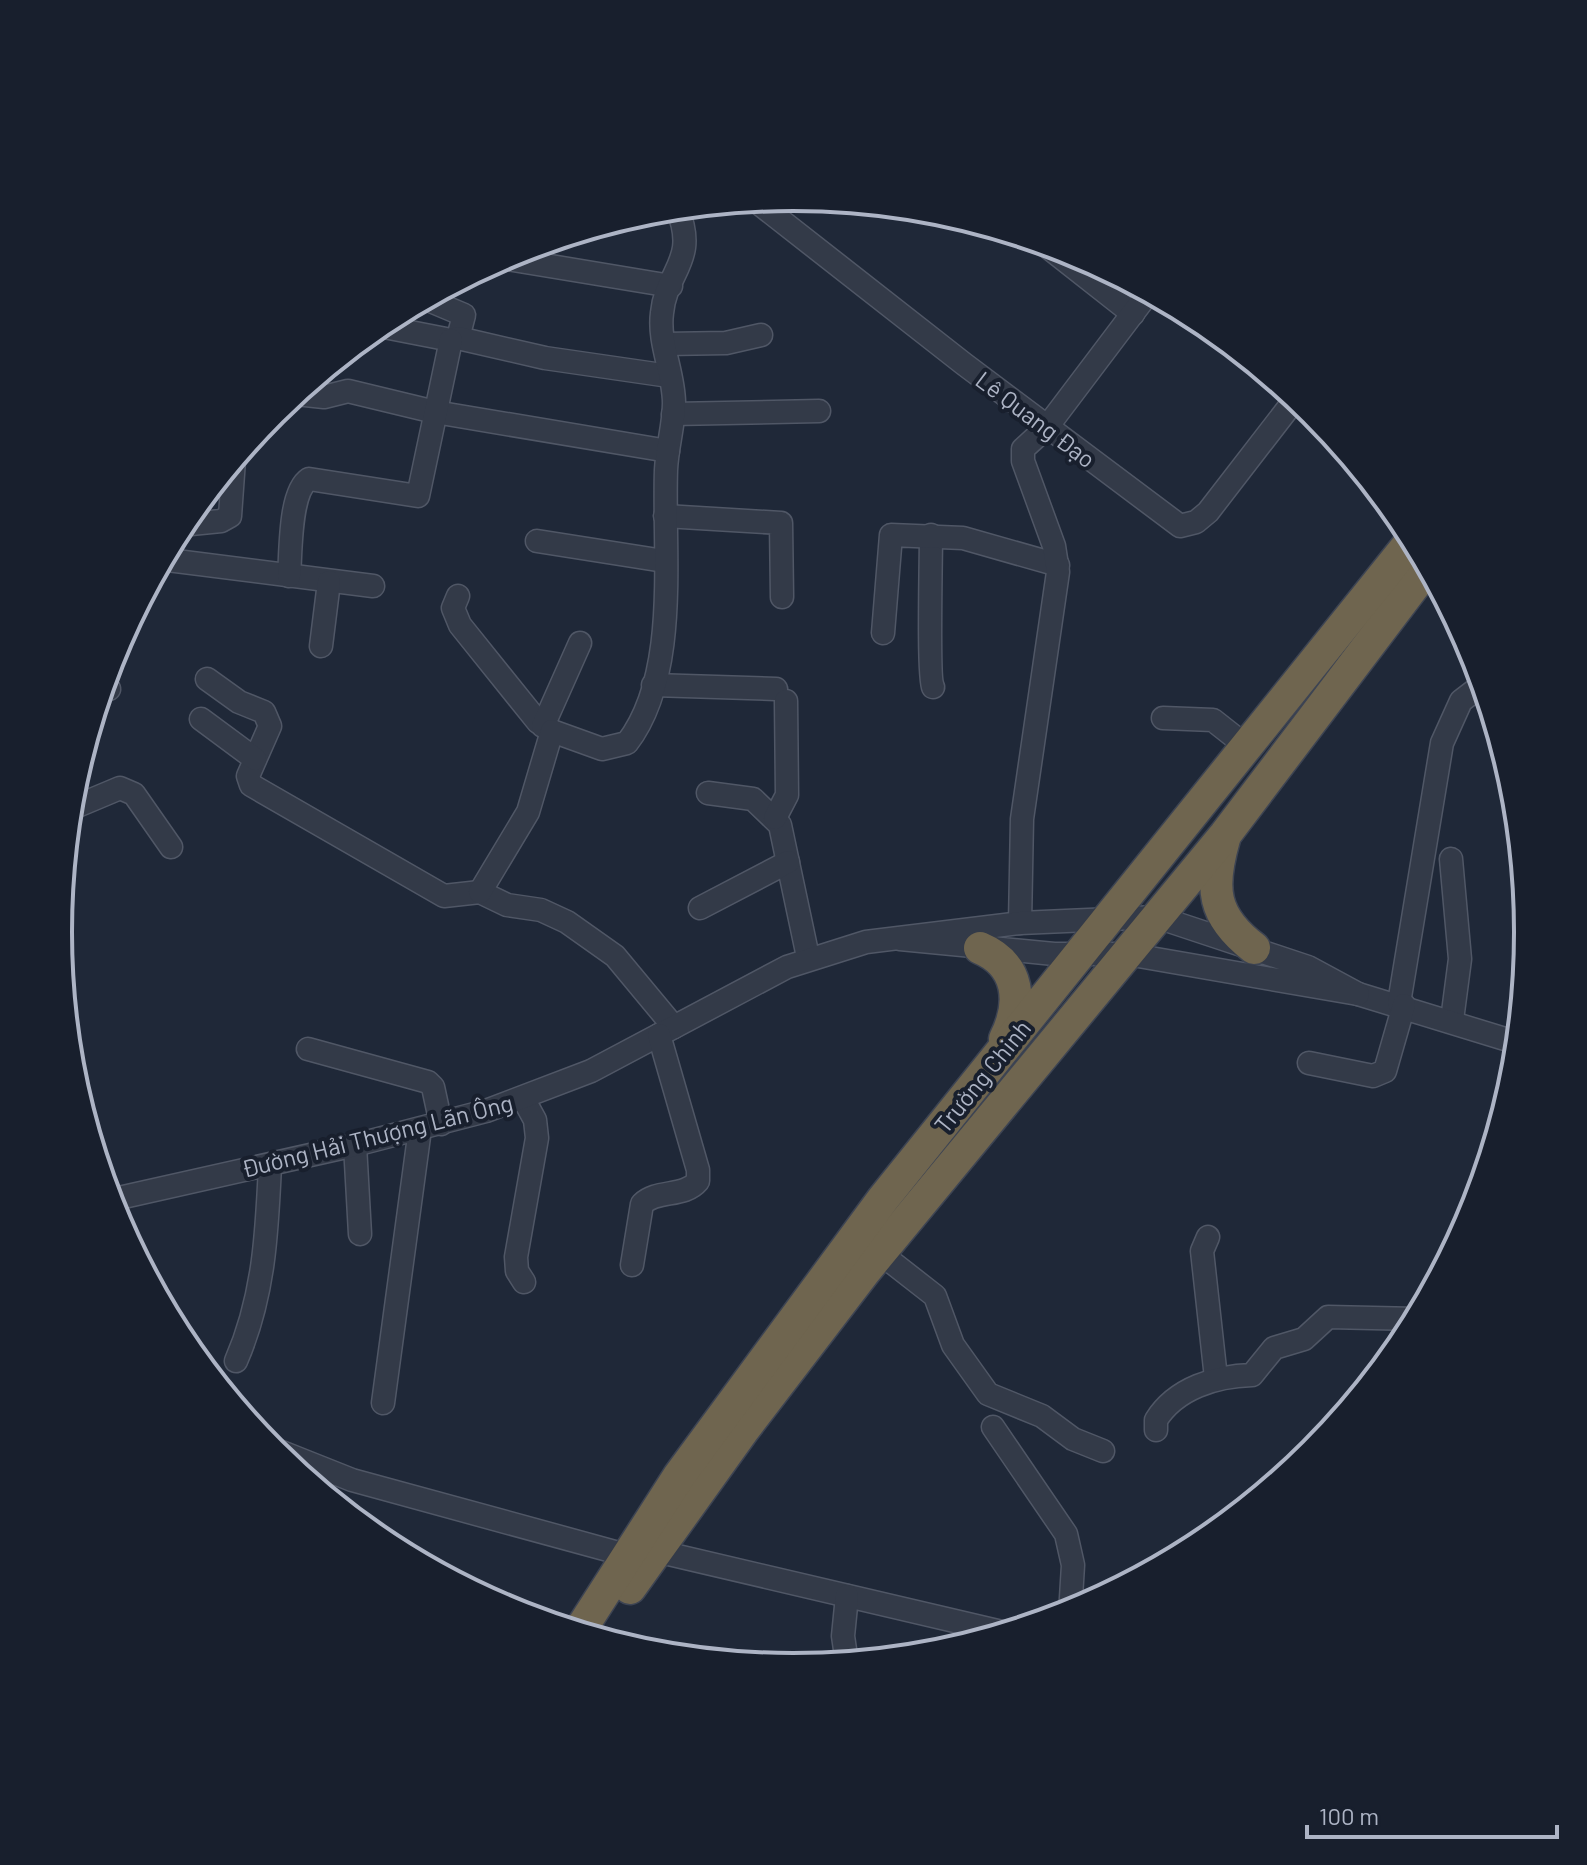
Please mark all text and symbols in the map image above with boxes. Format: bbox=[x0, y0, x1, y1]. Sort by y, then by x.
street label: Lê Quang Đạo bbox=[971, 365, 1101, 473]
street label: Trường Chinh bbox=[928, 1014, 1036, 1138]
street label: Đường Hải Thượng Lãn Ông bbox=[238, 1087, 516, 1183]
scale bar bbox=[1307, 1789, 1557, 1839]
text: 100 m bbox=[1319, 1801, 1379, 1830]

